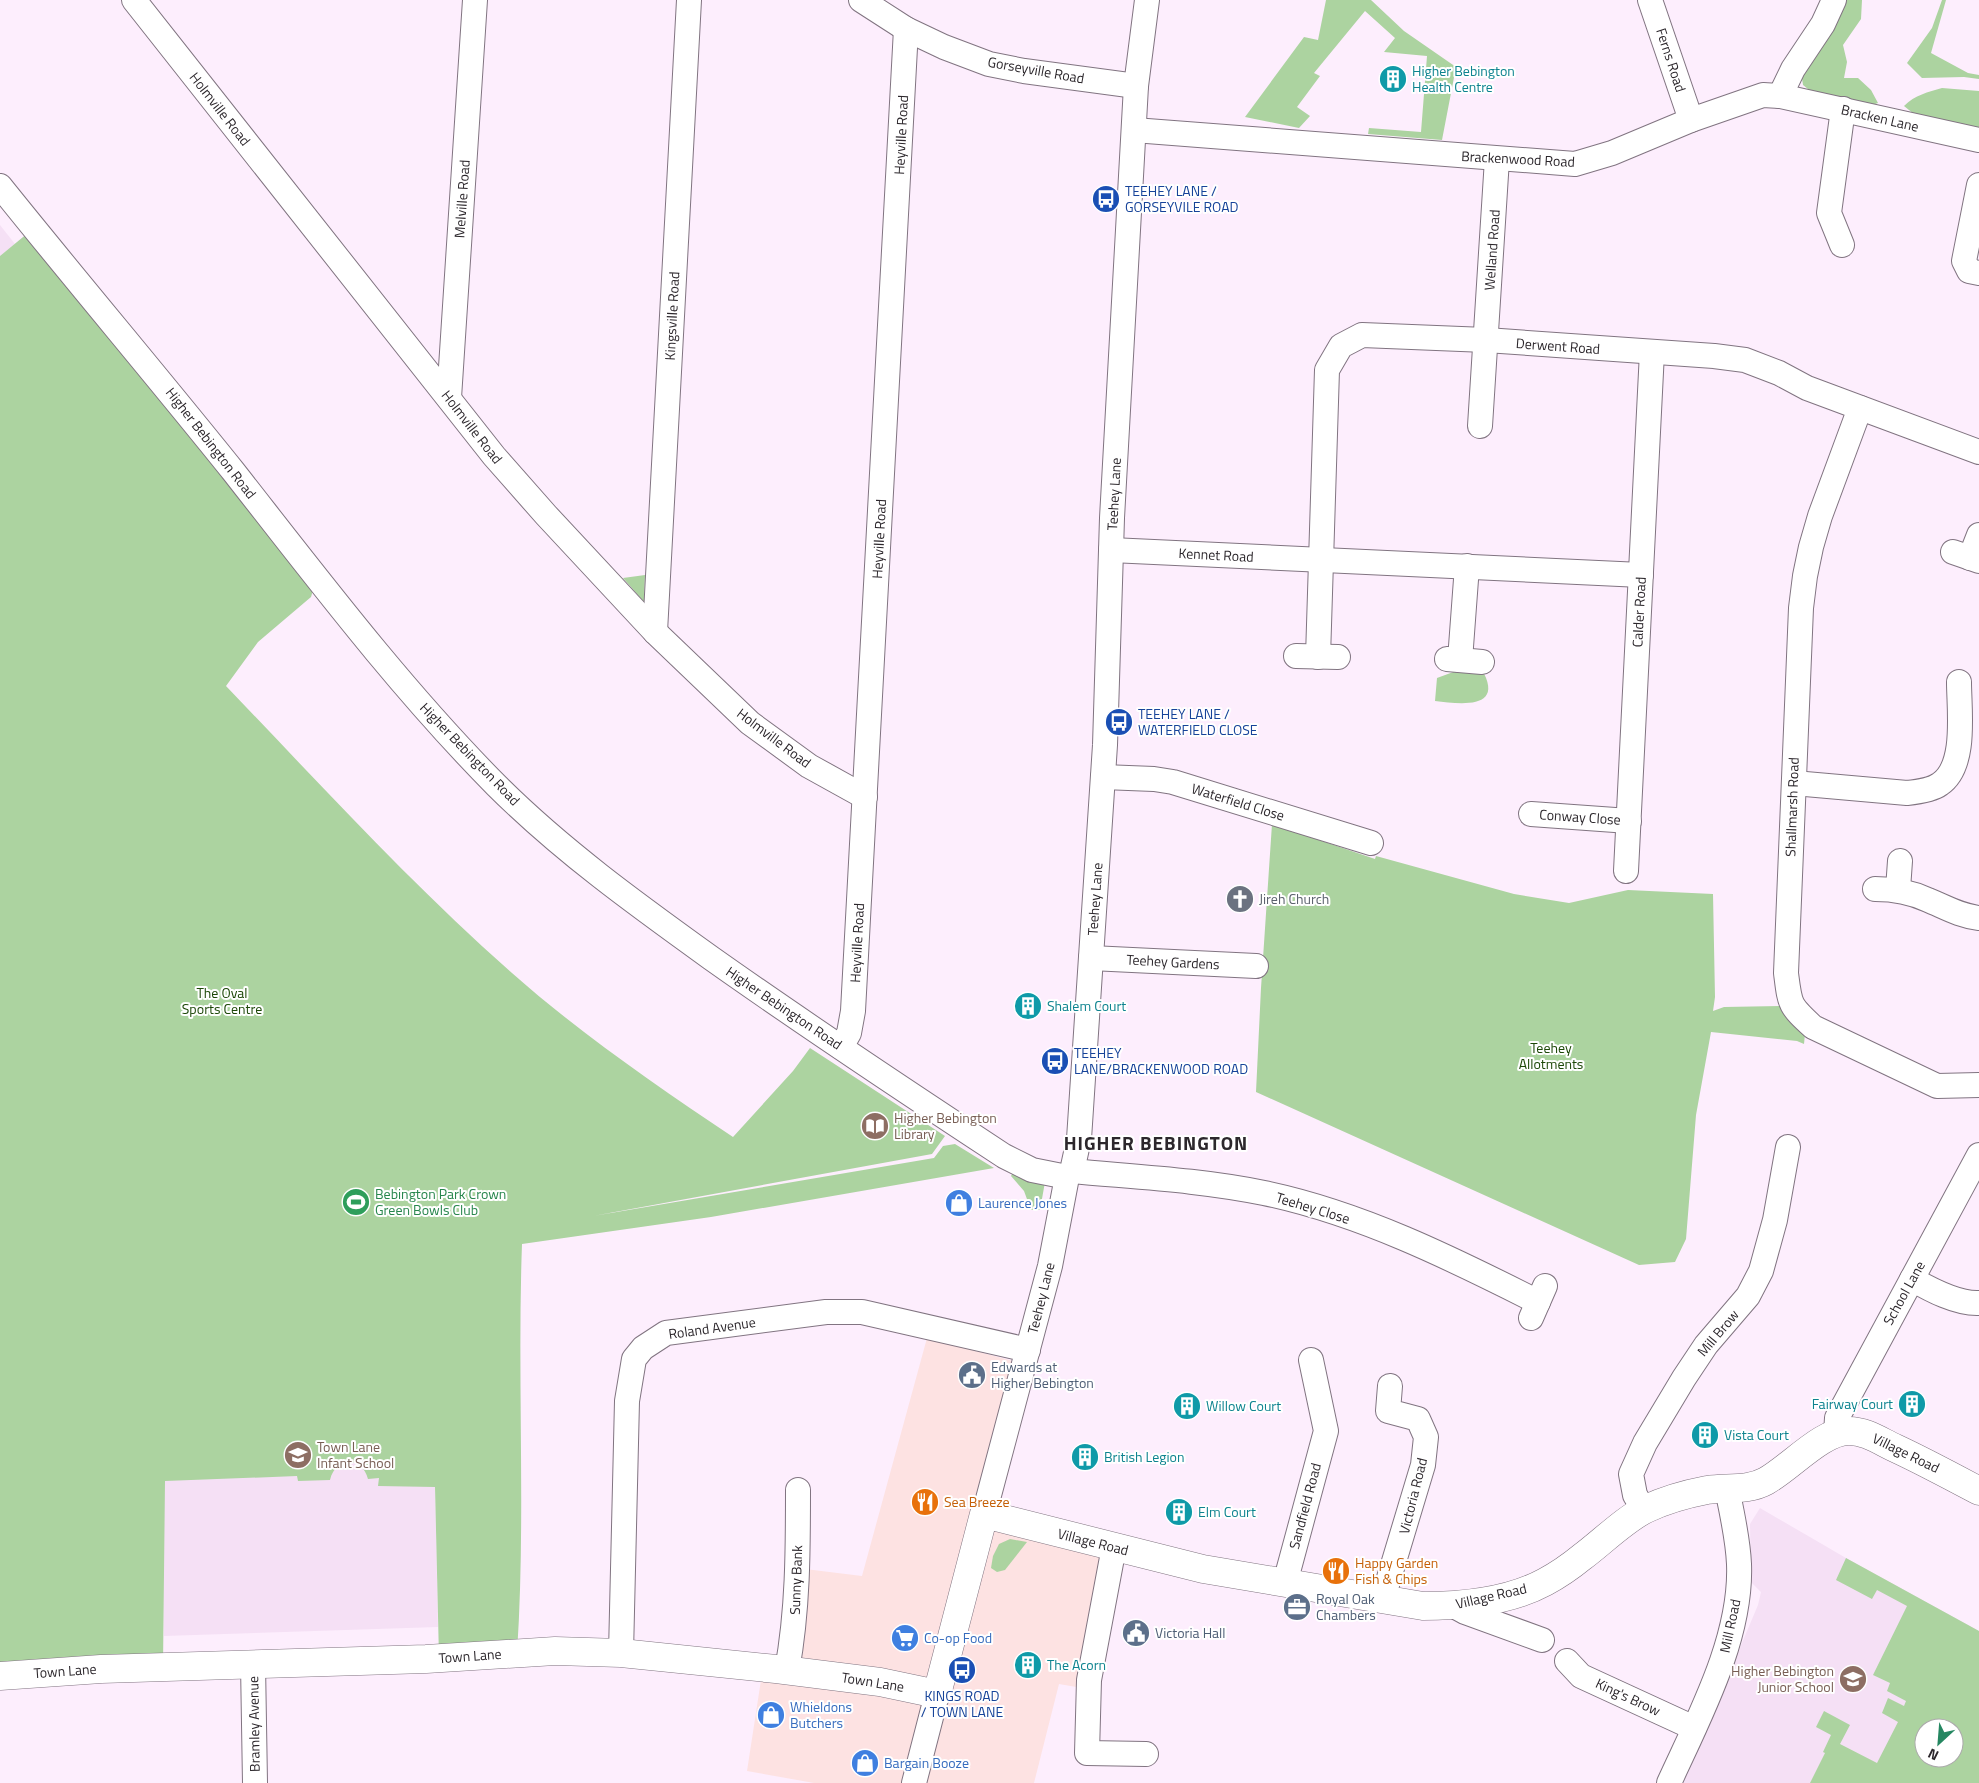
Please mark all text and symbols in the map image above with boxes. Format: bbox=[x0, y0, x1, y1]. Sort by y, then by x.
street label: Ferns Road bbox=[1651, 25, 1692, 95]
street label: Gorseyville Road bbox=[986, 51, 1086, 88]
place label: Higher Bebington Health Centre bbox=[1412, 60, 1515, 97]
building icon: Higher Bebington Health Centre bbox=[1378, 64, 1408, 94]
street label: Holmville Road bbox=[185, 67, 256, 150]
street label: Heyville Road bbox=[888, 95, 913, 175]
street label: Bracken Lane bbox=[1839, 98, 1921, 137]
street label: Brackenwood Road bbox=[1461, 145, 1575, 172]
street label: Melville Road bbox=[448, 159, 475, 239]
place label: TEEHEY LANE / GORSEYVILE ROAD bbox=[1125, 180, 1239, 217]
bus stop icon: TEEHEY LANE / GORSEYVILE ROAD bbox=[1091, 184, 1121, 214]
street label: Welland Road bbox=[1478, 209, 1505, 291]
street label: Kingsville Road bbox=[659, 271, 684, 361]
street label: Derwent Road bbox=[1515, 332, 1601, 359]
street label: Higher Bebington Road bbox=[161, 383, 262, 503]
street label: Holmville Road bbox=[437, 385, 508, 468]
street label: Teehey Lane bbox=[1101, 457, 1126, 531]
street label: Heyville Road bbox=[866, 499, 891, 579]
street label: Kennet Road bbox=[1178, 542, 1254, 567]
street label: Calder Road bbox=[1626, 576, 1651, 648]
street label: Higher Bebington Road bbox=[415, 697, 525, 810]
street label: Holmville Road bbox=[733, 703, 816, 773]
place label: TEEHEY LANE / WATERFIELD CLOSE bbox=[1138, 703, 1258, 740]
bus stop icon: TEEHEY LANE / WATERFIELD CLOSE bbox=[1104, 707, 1134, 737]
street label: Shallmarsh Road bbox=[1779, 757, 1804, 857]
street label: Waterfield Close bbox=[1189, 777, 1287, 826]
street label: Conway Close bbox=[1539, 803, 1621, 830]
street label: Teehey Lane bbox=[1081, 862, 1108, 936]
church icon: Jireh Church bbox=[1225, 884, 1255, 914]
place label: Jireh Church bbox=[1259, 888, 1329, 909]
street label: Heyville Road bbox=[844, 903, 869, 983]
street label: Teehey Gardens bbox=[1126, 949, 1220, 974]
street label: Higher Bebington Road bbox=[722, 961, 847, 1054]
park label: The Oval Sports Centre bbox=[182, 982, 262, 1019]
building icon: Shalem Court bbox=[1013, 991, 1043, 1021]
place label: Shalem Court bbox=[1047, 995, 1126, 1016]
park label: Teehey Allotments bbox=[1519, 1037, 1583, 1074]
place label: TEEHEY LANE/BRACKENWOOD ROAD bbox=[1074, 1042, 1248, 1079]
bus stop icon: TEEHEY LANE/BRACKENWOOD ROAD bbox=[1040, 1046, 1070, 1076]
place label: Higher Bebington Library bbox=[894, 1107, 997, 1144]
library icon: Higher Bebington Library bbox=[860, 1111, 890, 1141]
district label: HIGHER BEBINGTON bbox=[1064, 1128, 1248, 1157]
place label: Bebington Park Crown Green Bowls Club bbox=[375, 1183, 506, 1220]
street label: Teehey Close bbox=[1274, 1186, 1353, 1229]
sports icon: Bebington Park Crown Green Bowls Club bbox=[341, 1187, 371, 1217]
shop icon: Laurence Jones bbox=[944, 1188, 974, 1218]
place label: Laurence Jones bbox=[978, 1192, 1067, 1213]
street label: School Lane bbox=[1877, 1257, 1930, 1329]
street label: Teehey Lane bbox=[1022, 1260, 1060, 1336]
street label: Mill Brow bbox=[1692, 1304, 1744, 1361]
street label: Roland Avenue bbox=[667, 1311, 757, 1344]
place label: Edwards at Higher Bebington bbox=[991, 1356, 1094, 1393]
public building icon: Edwards at Higher Bebington bbox=[957, 1360, 987, 1390]
building icon: Fairway Court bbox=[1897, 1389, 1927, 1419]
building icon: Willow Court bbox=[1172, 1391, 1202, 1421]
place label: Fairway Court bbox=[1812, 1393, 1893, 1414]
place label: Willow Court bbox=[1206, 1395, 1281, 1416]
building icon: Vista Court bbox=[1690, 1420, 1720, 1450]
place label: Vista Court bbox=[1724, 1424, 1789, 1445]
street label: Village Road bbox=[1869, 1427, 1943, 1478]
place label: Town Lane Infant School bbox=[317, 1436, 394, 1473]
school or university icon: Town Lane Infant School bbox=[283, 1440, 313, 1470]
building icon: British Legion bbox=[1070, 1442, 1100, 1472]
place label: British Legion bbox=[1104, 1446, 1185, 1467]
street label: Victoria Road bbox=[1393, 1456, 1432, 1536]
street label: Sandfield Road bbox=[1283, 1460, 1326, 1551]
restaurant icon: Sea Breeze bbox=[910, 1487, 940, 1517]
place label: Sea Breeze bbox=[944, 1491, 1010, 1512]
building icon: Elm Court bbox=[1164, 1497, 1194, 1527]
place label: Elm Court bbox=[1198, 1501, 1256, 1522]
street label: Village Road bbox=[1055, 1523, 1131, 1560]
street label: Sunny Bank bbox=[784, 1545, 807, 1615]
place label: Happy Garden Fish & Chips bbox=[1355, 1552, 1438, 1589]
restaurant icon: Happy Garden Fish & Chips bbox=[1321, 1556, 1351, 1586]
street label: Village Road bbox=[1453, 1577, 1529, 1614]
place label: Royal Oak Chambers bbox=[1316, 1588, 1376, 1625]
office icon: Royal Oak Chambers bbox=[1282, 1592, 1312, 1622]
street label: Mill Road bbox=[1714, 1597, 1745, 1655]
public building icon: Victoria Hall bbox=[1121, 1618, 1151, 1648]
place label: Victoria Hall bbox=[1155, 1622, 1226, 1643]
supermarket icon: Co-op Food bbox=[890, 1623, 920, 1653]
place label: Co-op Food bbox=[924, 1627, 992, 1648]
street label: Town Lane bbox=[438, 1643, 502, 1668]
building icon: The Acorn bbox=[1013, 1650, 1043, 1680]
place label: The Acorn bbox=[1047, 1654, 1106, 1675]
bus stop icon: KINGS ROAD / TOWN LANE bbox=[947, 1655, 977, 1685]
street label: Town Lane bbox=[33, 1658, 97, 1683]
place label: Higher Bebington Junior School bbox=[1731, 1660, 1834, 1697]
school or university icon: Higher Bebington Junior School bbox=[1838, 1664, 1868, 1694]
street label: Town Lane bbox=[840, 1666, 906, 1697]
street label: King's Brow bbox=[1592, 1672, 1664, 1721]
street label: Bramley Avenue bbox=[242, 1676, 265, 1772]
place label: KINGS ROAD / TOWN LANE bbox=[921, 1685, 1003, 1722]
place label: Whieldons Butchers bbox=[790, 1696, 852, 1733]
shop icon: Whieldons Butchers bbox=[756, 1700, 786, 1730]
north arrow bbox=[1914, 1718, 1964, 1768]
text: N bbox=[1924, 1744, 1942, 1767]
shop icon: Bargain Booze bbox=[850, 1748, 880, 1778]
place label: Bargain Booze bbox=[884, 1752, 969, 1773]

